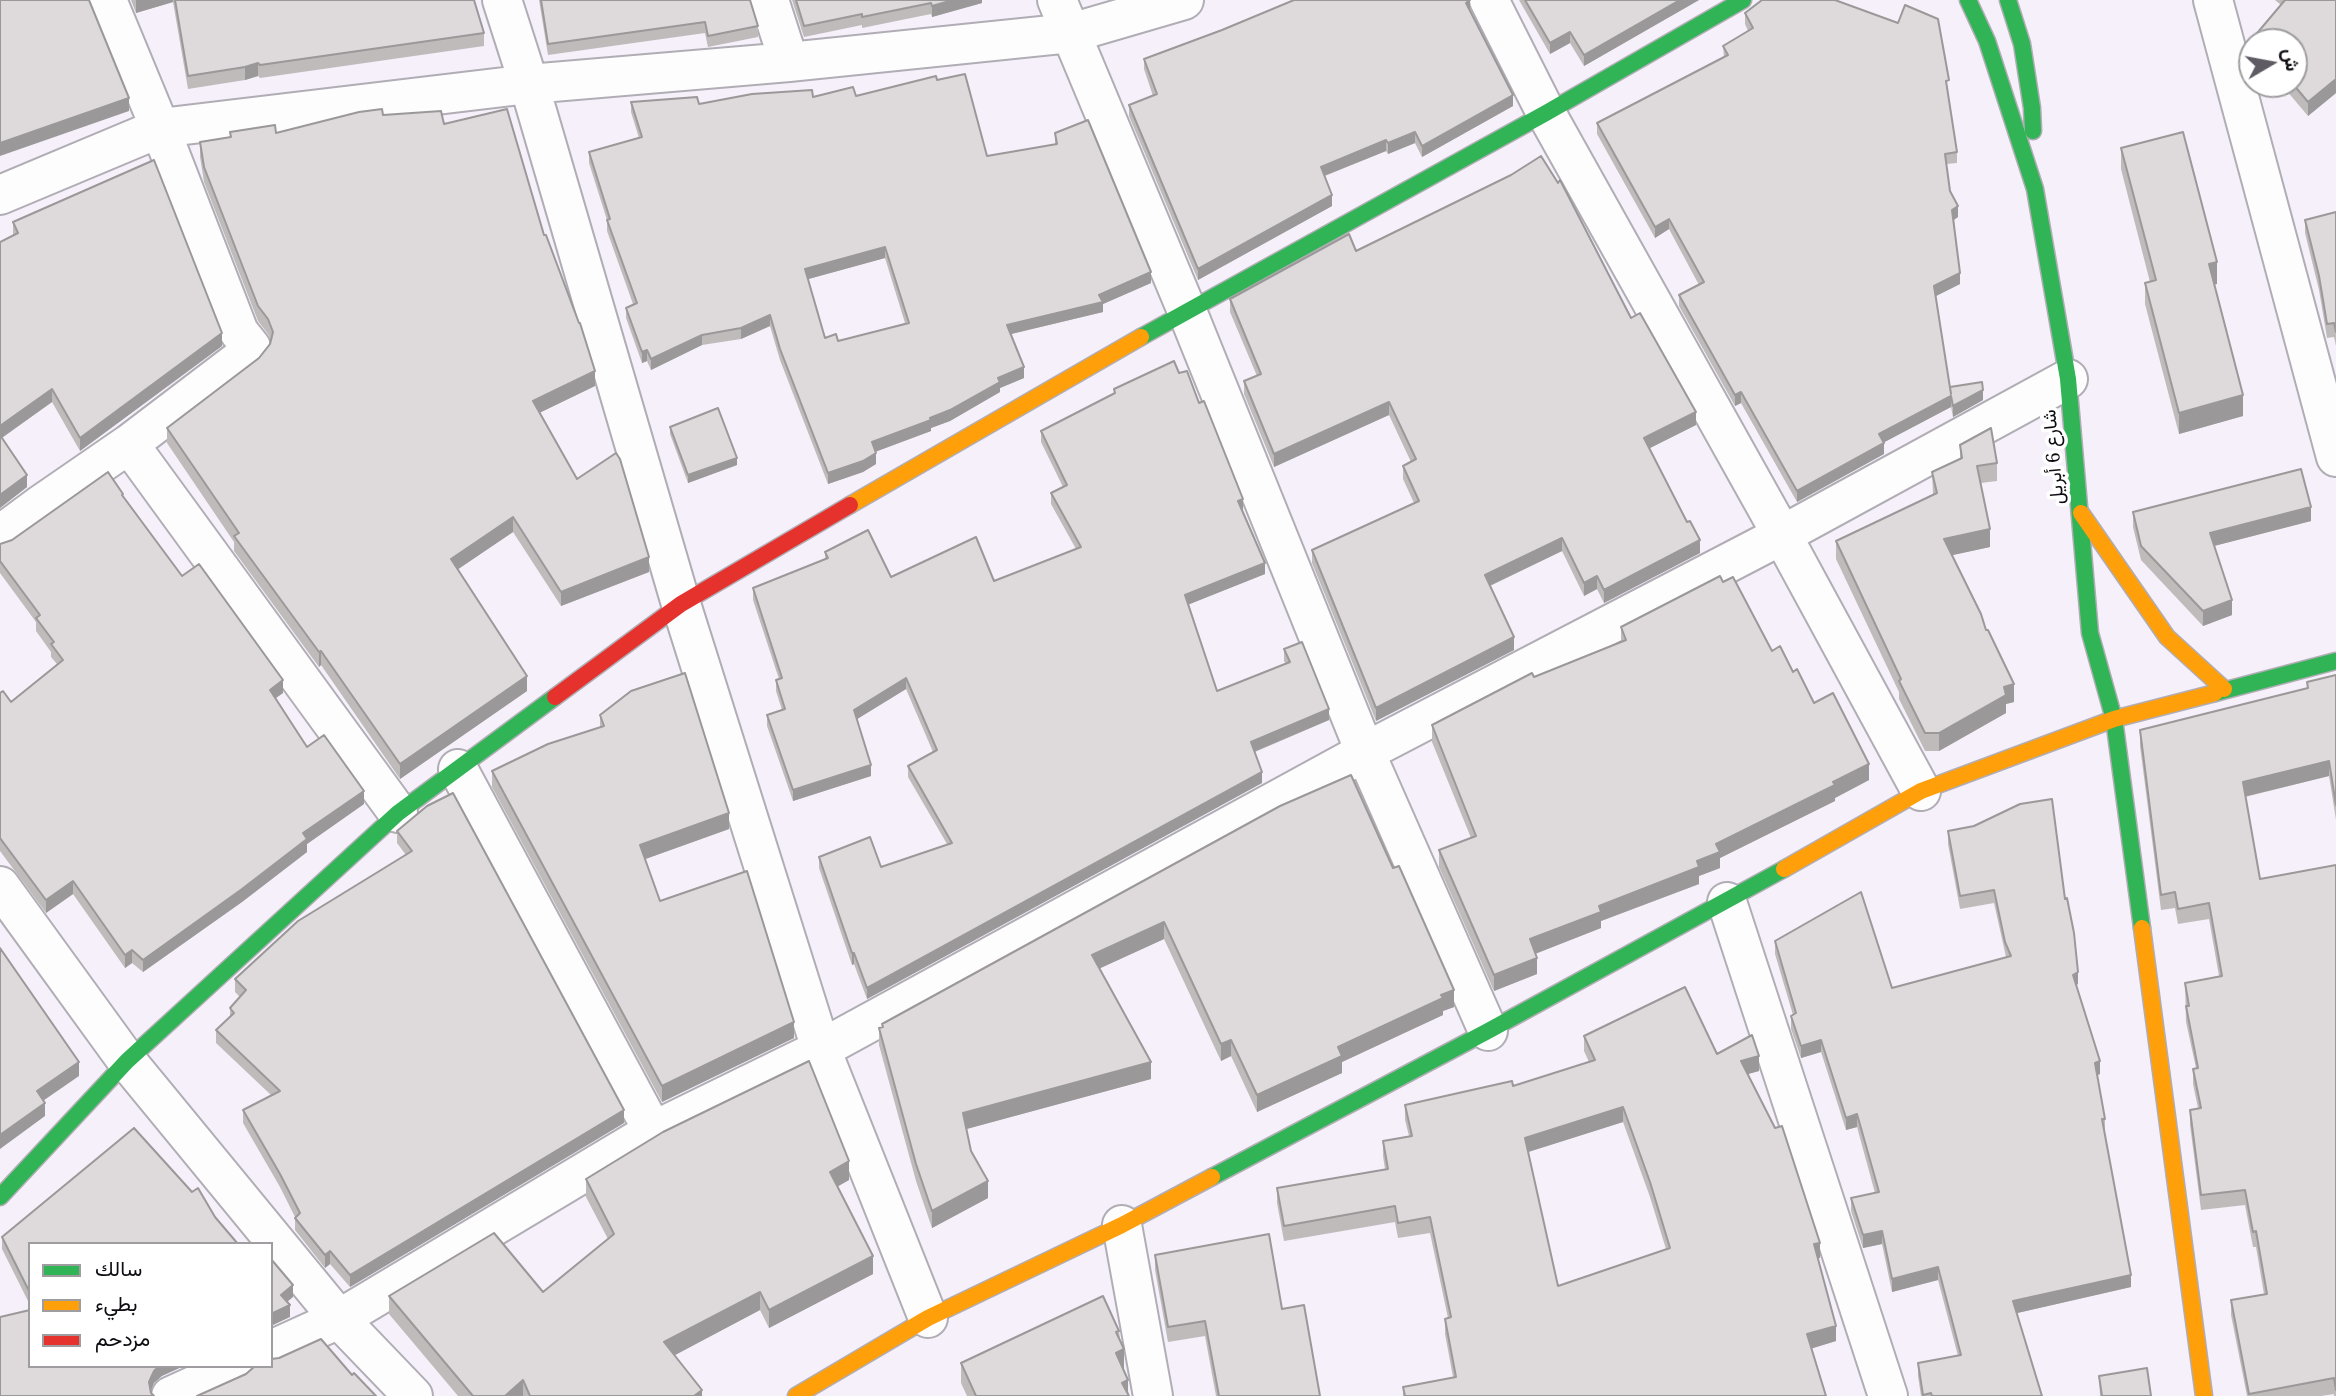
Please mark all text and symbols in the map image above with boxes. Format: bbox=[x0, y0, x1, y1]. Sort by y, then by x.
north arrow bbox=[2238, 28, 2308, 98]
text: ش bbox=[2277, 46, 2306, 73]
street label: شارع 6 أبريل bbox=[2038, 409, 2070, 505]
legend bbox=[28, 1242, 273, 1368]
text: سالك bbox=[95, 1254, 142, 1282]
text: بطيء bbox=[95, 1289, 138, 1317]
text: مزدحم bbox=[95, 1324, 150, 1352]

